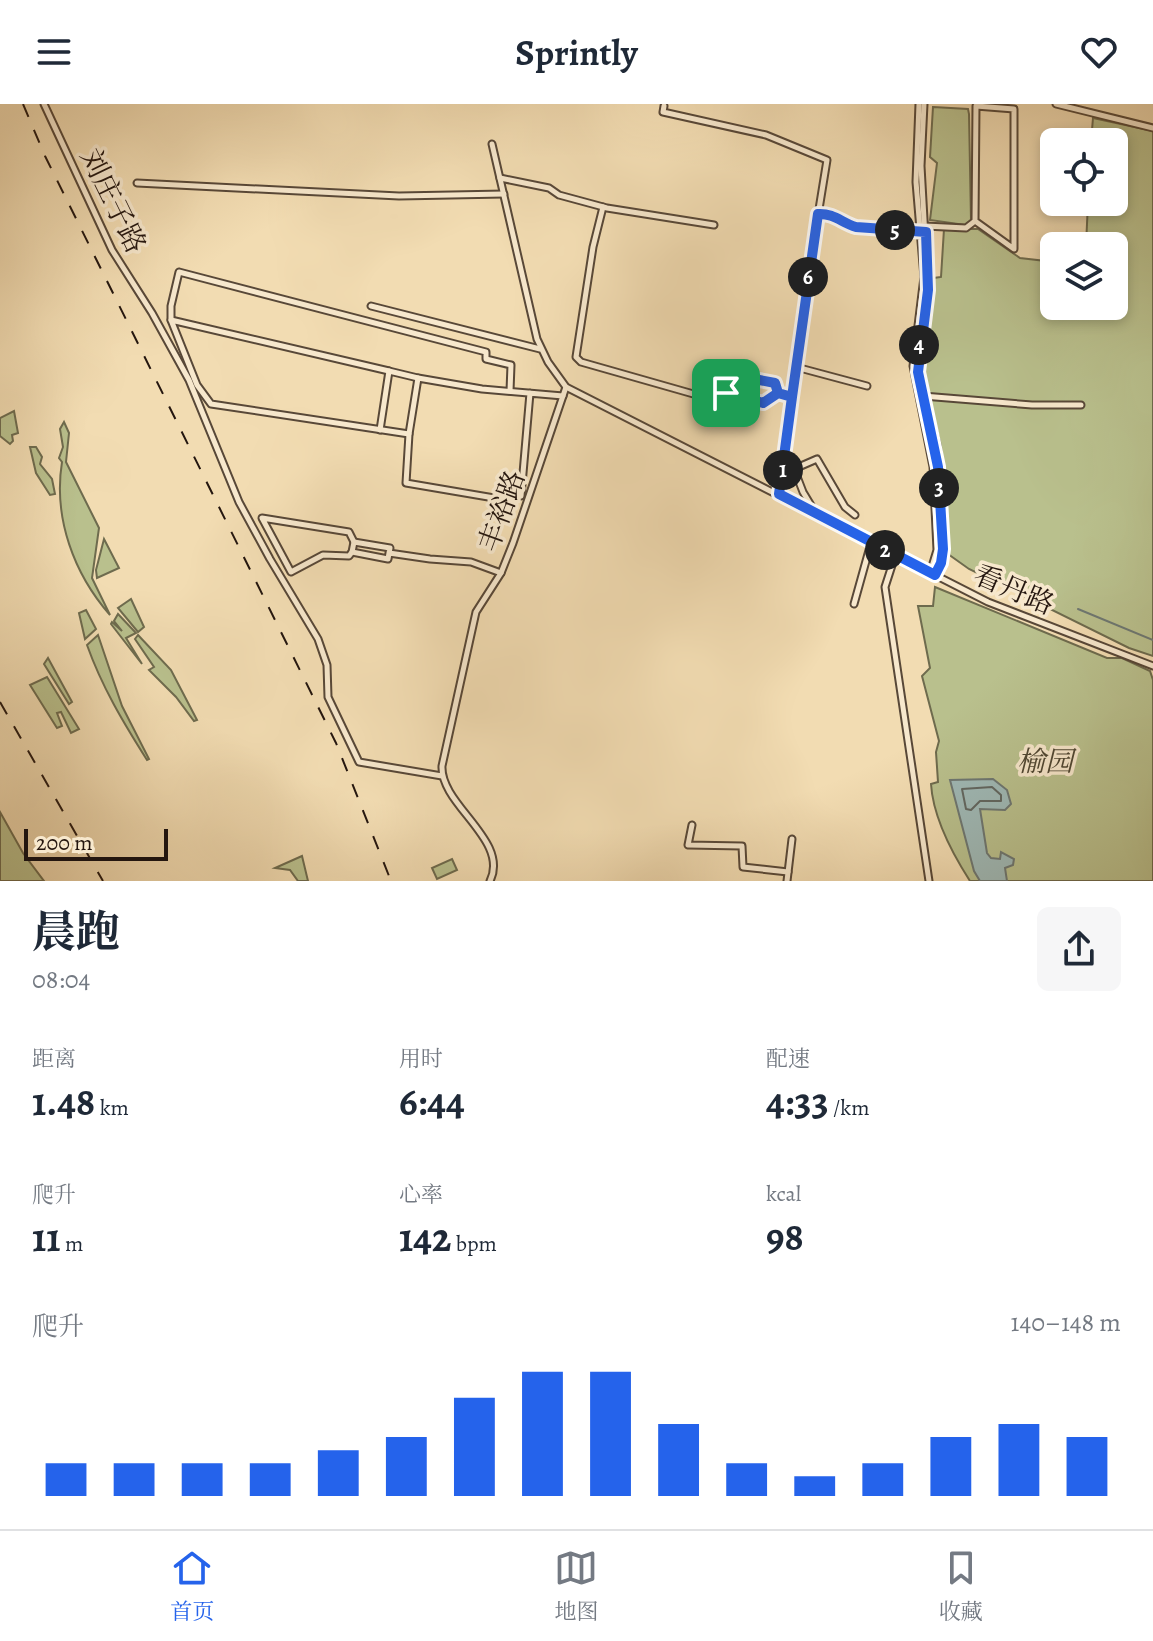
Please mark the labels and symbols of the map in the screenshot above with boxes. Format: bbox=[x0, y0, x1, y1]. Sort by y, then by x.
street label: 刘庄子路 bbox=[71, 142, 155, 260]
pin: 5 bbox=[875, 210, 915, 250]
pin: 6 bbox=[788, 257, 828, 297]
pin: 4 bbox=[899, 325, 939, 365]
pin bbox=[692, 359, 760, 427]
pin: 1 bbox=[763, 450, 803, 490]
street label: 丰裕路 bbox=[470, 465, 534, 557]
pin: 3 bbox=[919, 468, 959, 508]
pin: 2 bbox=[865, 530, 905, 570]
street label: 看丹路 bbox=[968, 556, 1060, 624]
park label: 榆园 bbox=[1017, 743, 1077, 781]
scale bar bbox=[24, 825, 168, 861]

